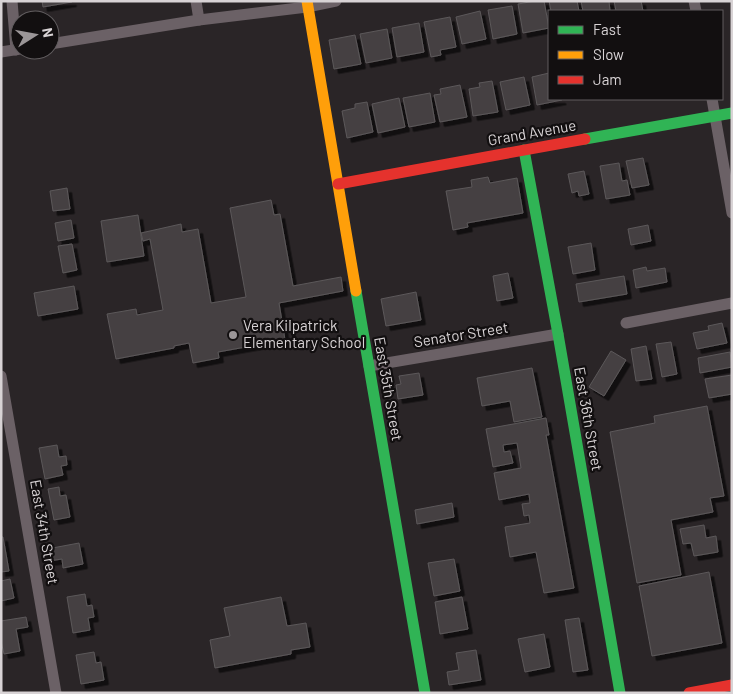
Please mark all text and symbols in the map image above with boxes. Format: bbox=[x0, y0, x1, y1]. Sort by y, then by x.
north arrow bbox=[10, 10, 60, 60]
legend bbox=[548, 10, 723, 100]
text: Fast bbox=[593, 20, 621, 38]
text: N bbox=[39, 26, 57, 39]
text: Slow bbox=[593, 45, 624, 63]
text: Jam bbox=[593, 70, 622, 88]
street label: Grand Avenue bbox=[486, 115, 577, 149]
place label: Vera Kilpatrick Elementary School bbox=[243, 316, 365, 351]
street label: Senator Street bbox=[412, 318, 509, 350]
marker: Vera Kilpatrick Elementary School bbox=[227, 329, 239, 341]
street label: East 35th Street bbox=[371, 335, 407, 442]
street label: East 36th Street bbox=[571, 365, 607, 472]
street label: East 34th Street bbox=[27, 478, 63, 586]

